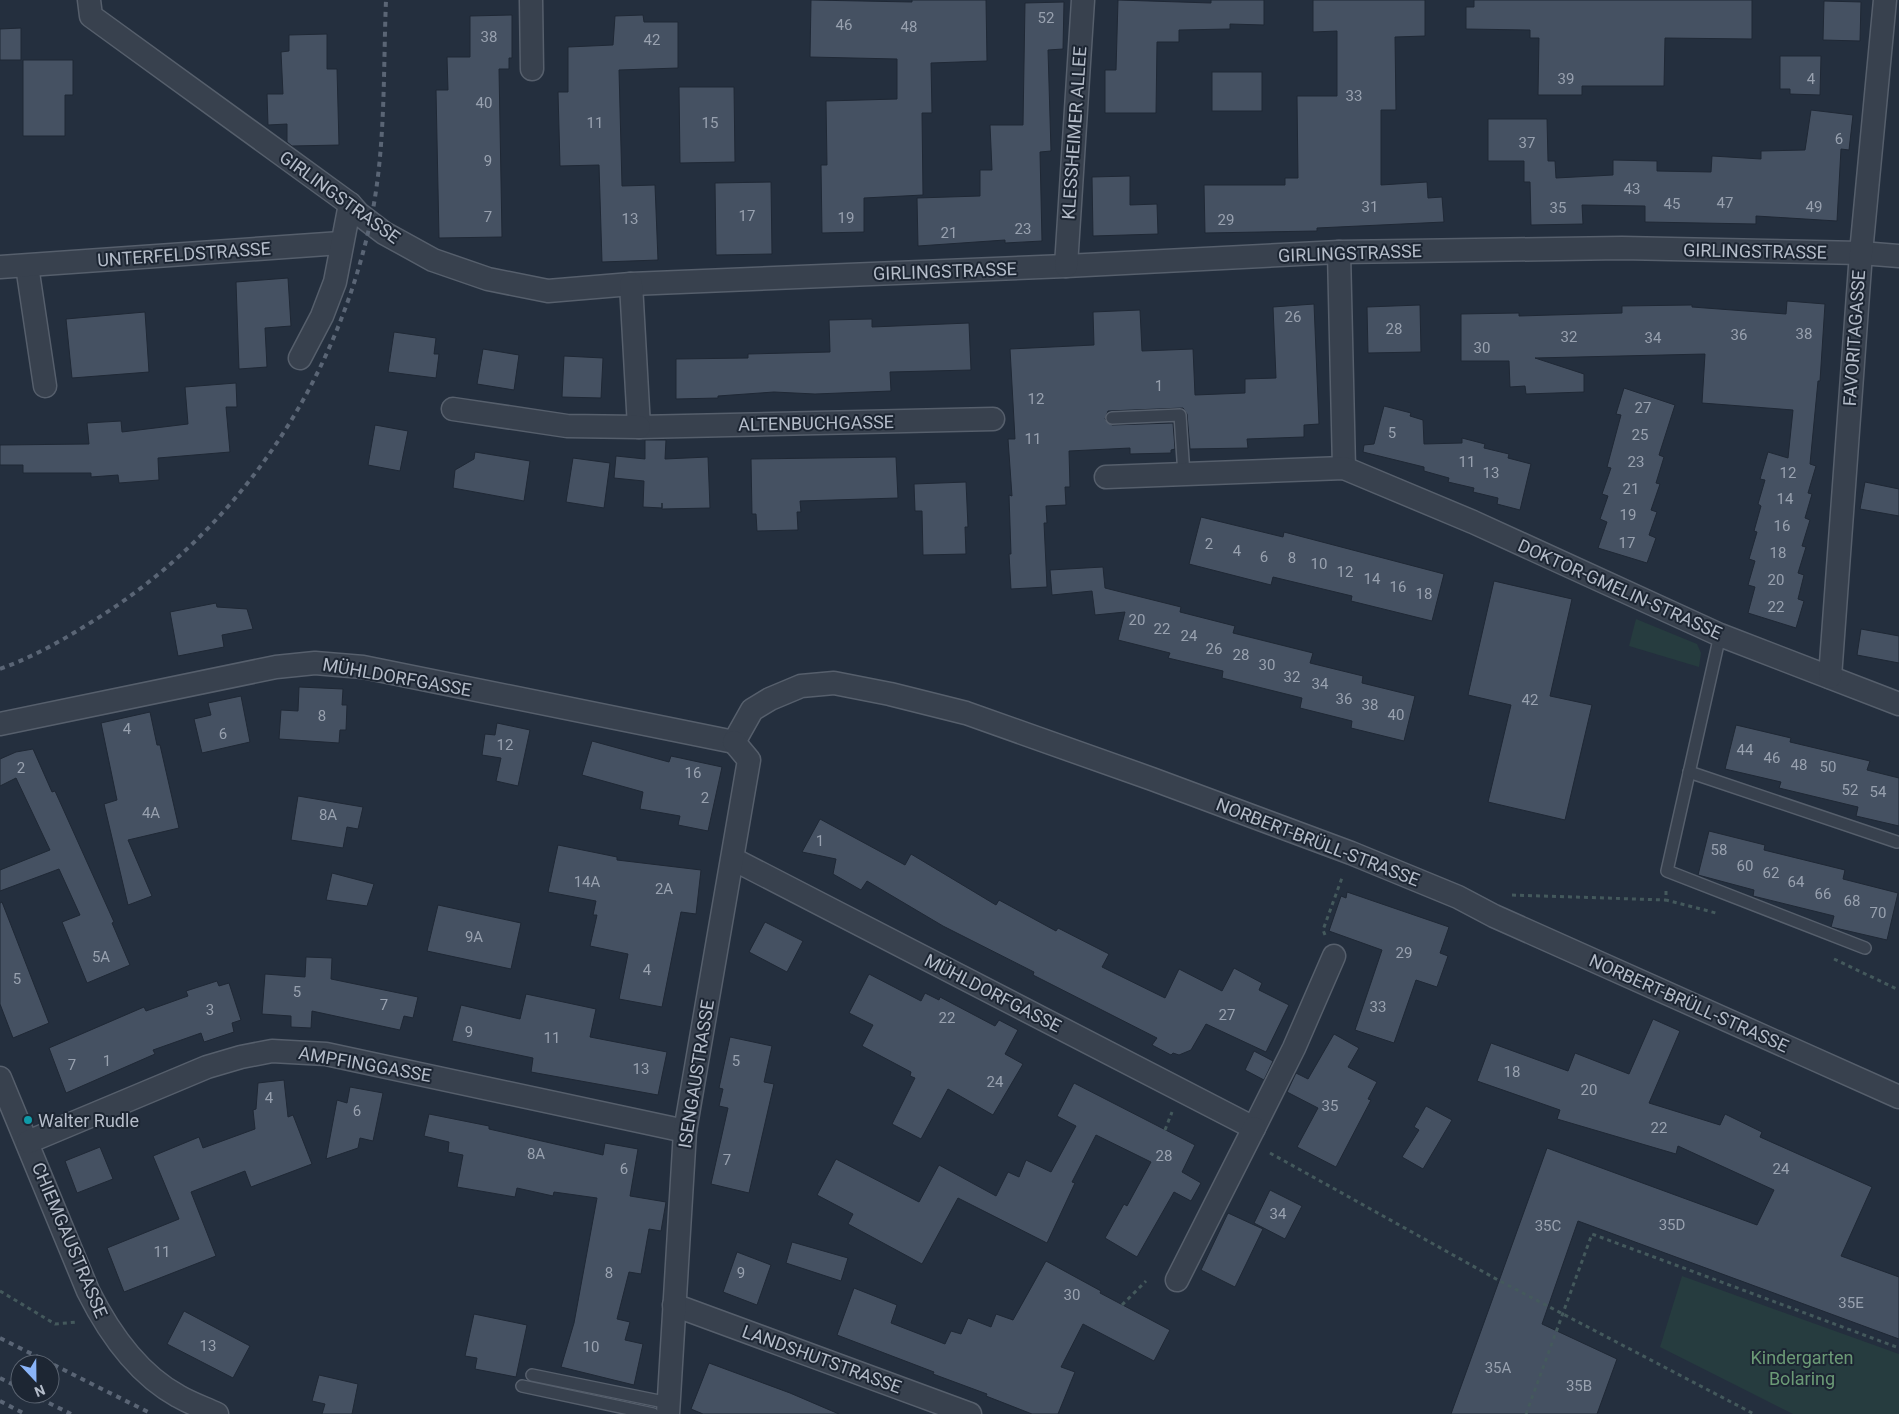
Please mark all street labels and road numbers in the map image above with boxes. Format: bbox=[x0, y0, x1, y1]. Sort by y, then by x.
street label: KLESSHEIMER ALLEE bbox=[1057, 46, 1091, 220]
street label: GIRLINGSTRASSE bbox=[276, 146, 404, 248]
street label: UNTERFELDSTRASSE bbox=[97, 237, 271, 271]
street label: GIRLINGSTRASSE bbox=[1683, 239, 1827, 263]
street label: GIRLINGSTRASSE bbox=[1278, 240, 1422, 266]
street label: GIRLINGSTRASSE bbox=[873, 258, 1017, 284]
street label: FAVORITAGASSE bbox=[1839, 269, 1869, 407]
street label: ALTENBUCHGASSE bbox=[738, 411, 894, 435]
street label: DOKTOR-GMELIN-STRASSE bbox=[1515, 534, 1725, 644]
street label: MÜHLDORFGASSE bbox=[321, 654, 473, 700]
street label: NORBERT-BRÜLL-STRASSE bbox=[1213, 793, 1423, 891]
street label: MÜHLDORFGASSE bbox=[921, 949, 1065, 1037]
street label: NORBERT-BRÜLL-STRASSE bbox=[1586, 949, 1792, 1057]
street label: ISENGAUSTRASSE bbox=[674, 998, 718, 1150]
street label: AMPFINGGASSE bbox=[297, 1042, 433, 1086]
street label: CHIEMGAUSTRASSE bbox=[28, 1159, 112, 1321]
street label: LANDSHUTSTRASSE bbox=[740, 1320, 904, 1398]

